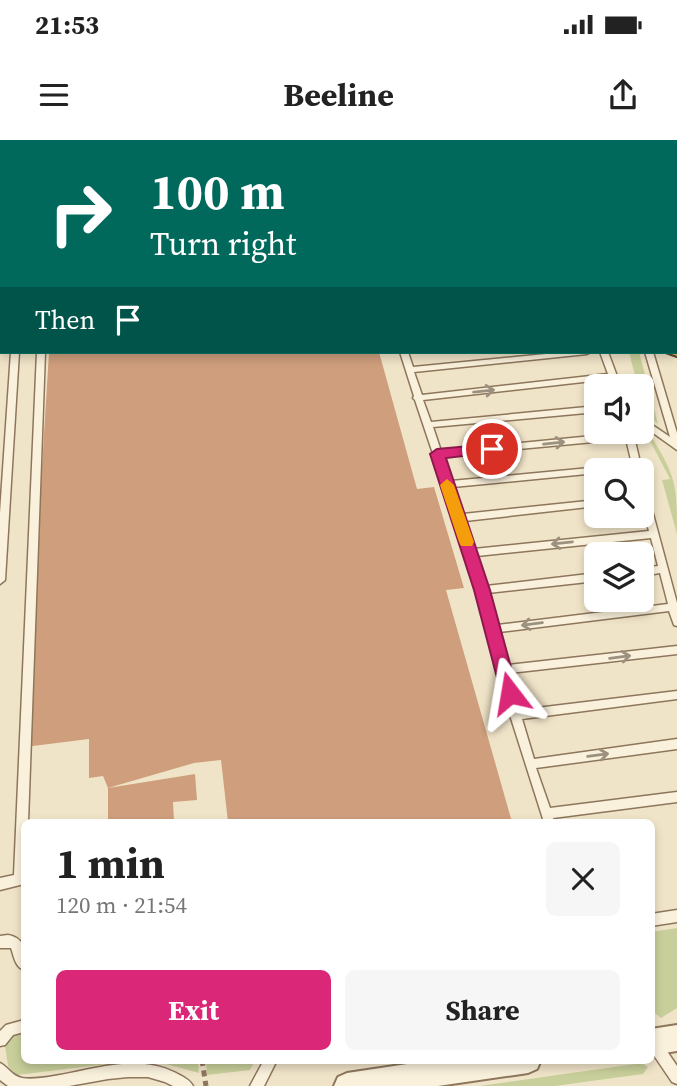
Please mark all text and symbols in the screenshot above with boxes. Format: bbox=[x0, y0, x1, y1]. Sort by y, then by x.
text: 21:53 bbox=[35, 7, 99, 43]
text: Beeline bbox=[283, 73, 394, 117]
icon: menu bbox=[35, 76, 73, 114]
icon: share bbox=[604, 76, 642, 114]
text: 100 m bbox=[150, 158, 285, 225]
icon: right bbox=[35, 168, 126, 259]
text: Turn right bbox=[150, 222, 296, 266]
icon: arrive bbox=[109, 301, 147, 339]
text: Then bbox=[35, 302, 95, 338]
map controls bbox=[584, 374, 654, 612]
button: sound bbox=[584, 374, 654, 444]
one-way arrow bbox=[473, 384, 495, 397]
pin bbox=[462, 419, 522, 479]
icon: arrive bbox=[473, 430, 511, 468]
one-way arrow bbox=[542, 436, 565, 449]
button: search bbox=[584, 458, 654, 528]
one-way arrow bbox=[551, 537, 574, 550]
button: layers bbox=[584, 542, 654, 612]
one-way arrow bbox=[522, 618, 544, 631]
one-way arrow bbox=[609, 650, 631, 663]
position arrow bbox=[473, 656, 547, 730]
one-way arrow bbox=[587, 748, 609, 761]
text: 1 min bbox=[56, 834, 165, 892]
button: close bbox=[546, 842, 620, 916]
text: 120 m · 21:54 bbox=[56, 889, 187, 921]
button: Exit bbox=[56, 970, 331, 1050]
button: Share bbox=[345, 970, 620, 1050]

